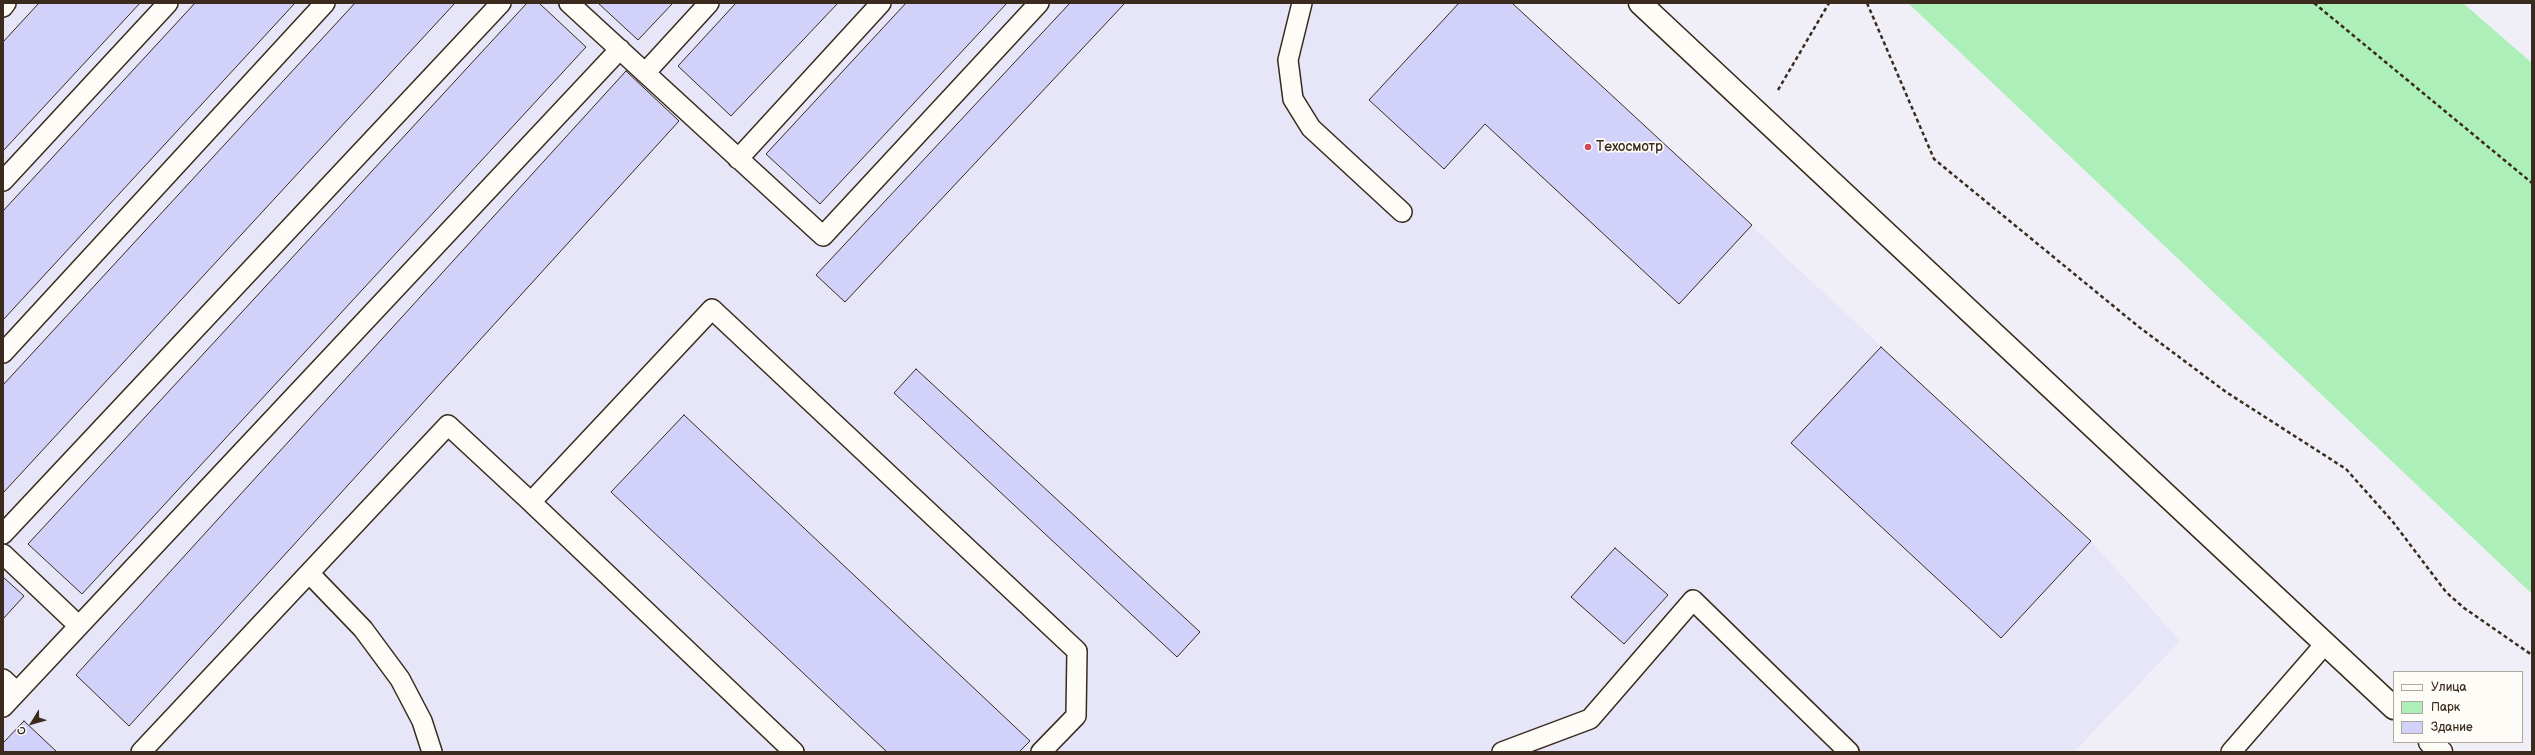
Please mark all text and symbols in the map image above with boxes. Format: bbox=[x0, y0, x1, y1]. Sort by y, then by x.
place label: Техосмотр bbox=[1596, 139, 1663, 155]
marker: Техосмотр bbox=[1583, 142, 1593, 152]
legend bbox=[2393, 671, 2523, 743]
text: Улица bbox=[2431, 680, 2467, 695]
text: Парк bbox=[2431, 700, 2460, 715]
north arrow bbox=[12, 703, 52, 743]
text: Здание bbox=[2431, 720, 2473, 735]
text: С bbox=[15, 724, 30, 737]

